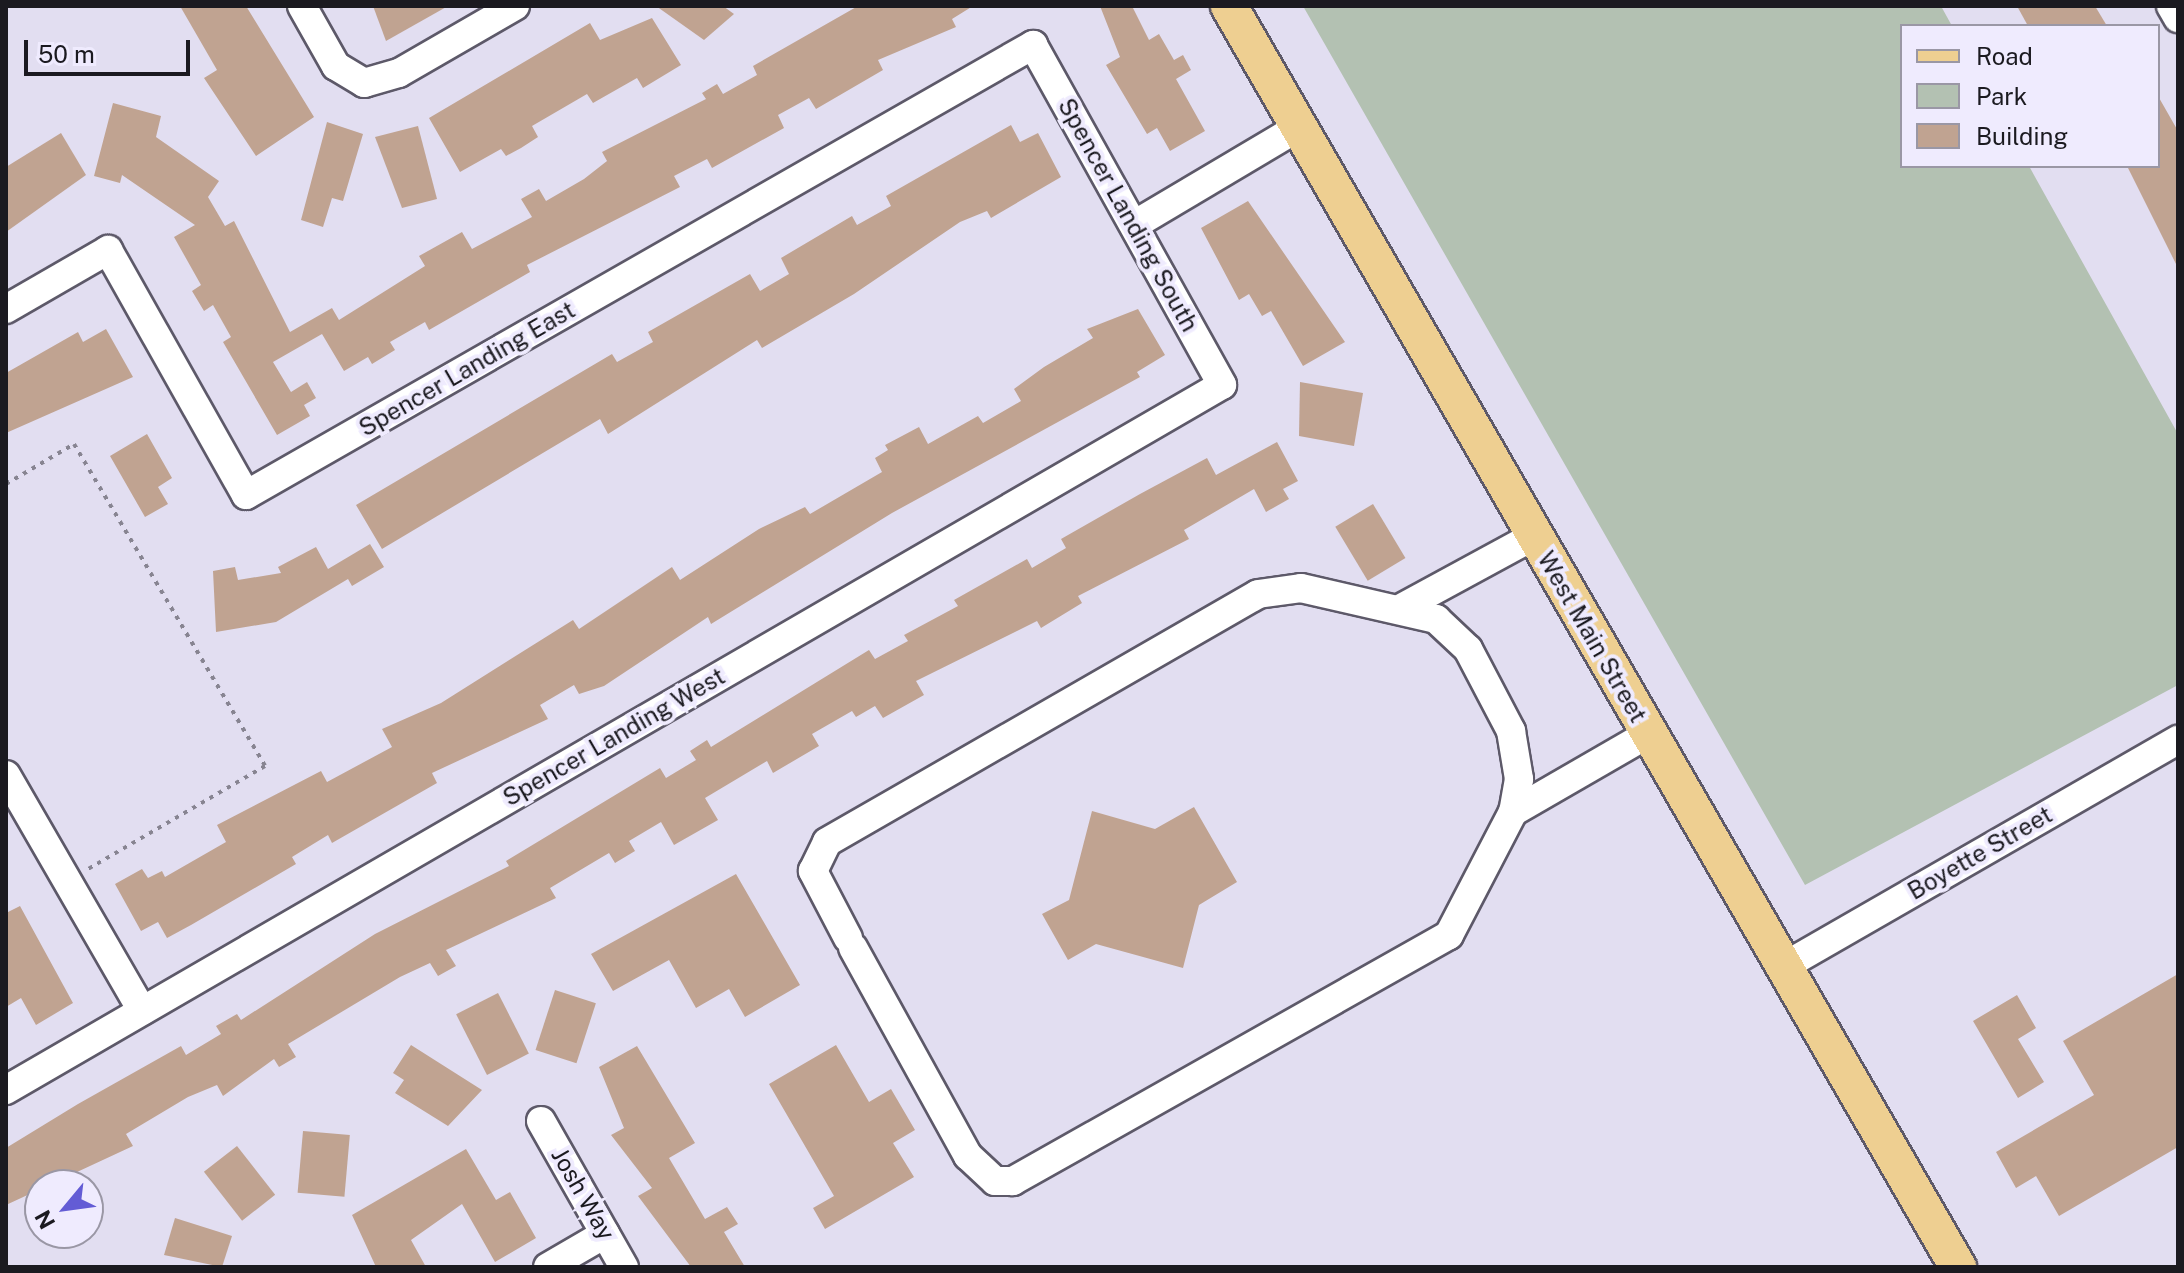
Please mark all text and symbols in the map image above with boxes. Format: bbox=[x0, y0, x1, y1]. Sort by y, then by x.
scale bar bbox=[28, 24, 194, 74]
legend bbox=[1900, 24, 2160, 168]
text: 50 m bbox=[38, 40, 95, 68]
text: Road bbox=[1976, 42, 2033, 70]
text: Park bbox=[1976, 82, 2027, 110]
street label: Spencer Landing South bbox=[1052, 93, 1204, 337]
text: Building bbox=[1976, 122, 2068, 150]
street label: Spencer Landing East bbox=[354, 295, 580, 443]
street label: West Main Street bbox=[1531, 546, 1653, 728]
street label: Spencer Landing West bbox=[498, 662, 730, 812]
street label: Boyette Street bbox=[1903, 800, 2057, 906]
street label: Josh Way bbox=[545, 1143, 621, 1245]
north arrow bbox=[24, 1169, 104, 1249]
text: N bbox=[29, 1206, 60, 1233]

